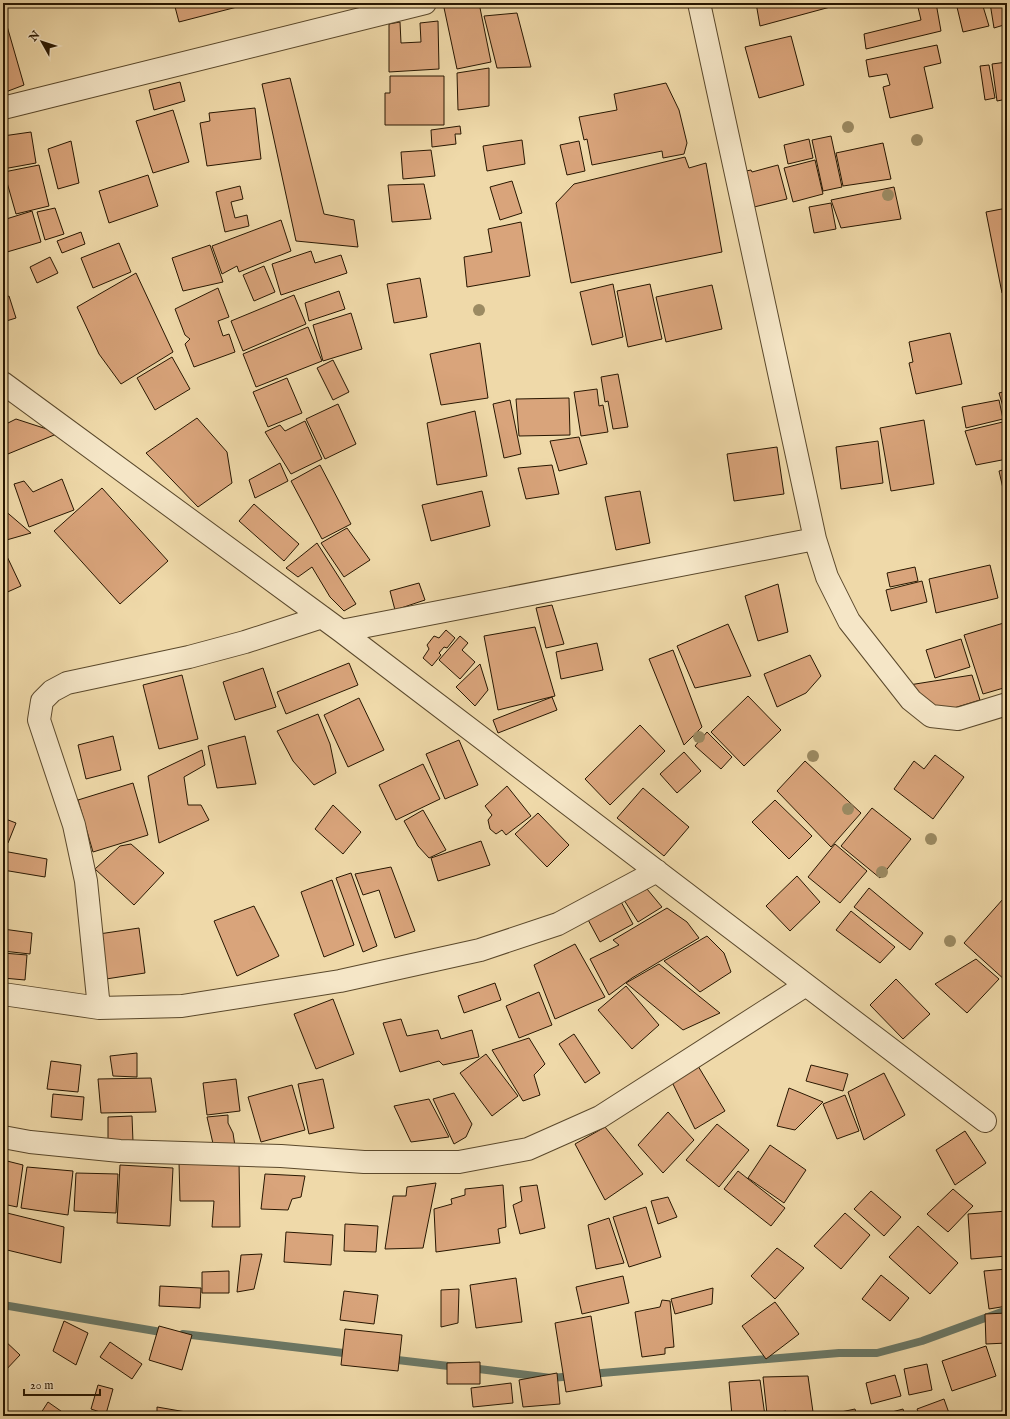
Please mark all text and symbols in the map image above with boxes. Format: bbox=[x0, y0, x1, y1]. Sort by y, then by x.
north arrow bbox=[22, 22, 62, 62]
text: N bbox=[26, 28, 44, 45]
scale bar bbox=[24, 1371, 100, 1397]
text: 20 m bbox=[30, 1378, 53, 1393]

